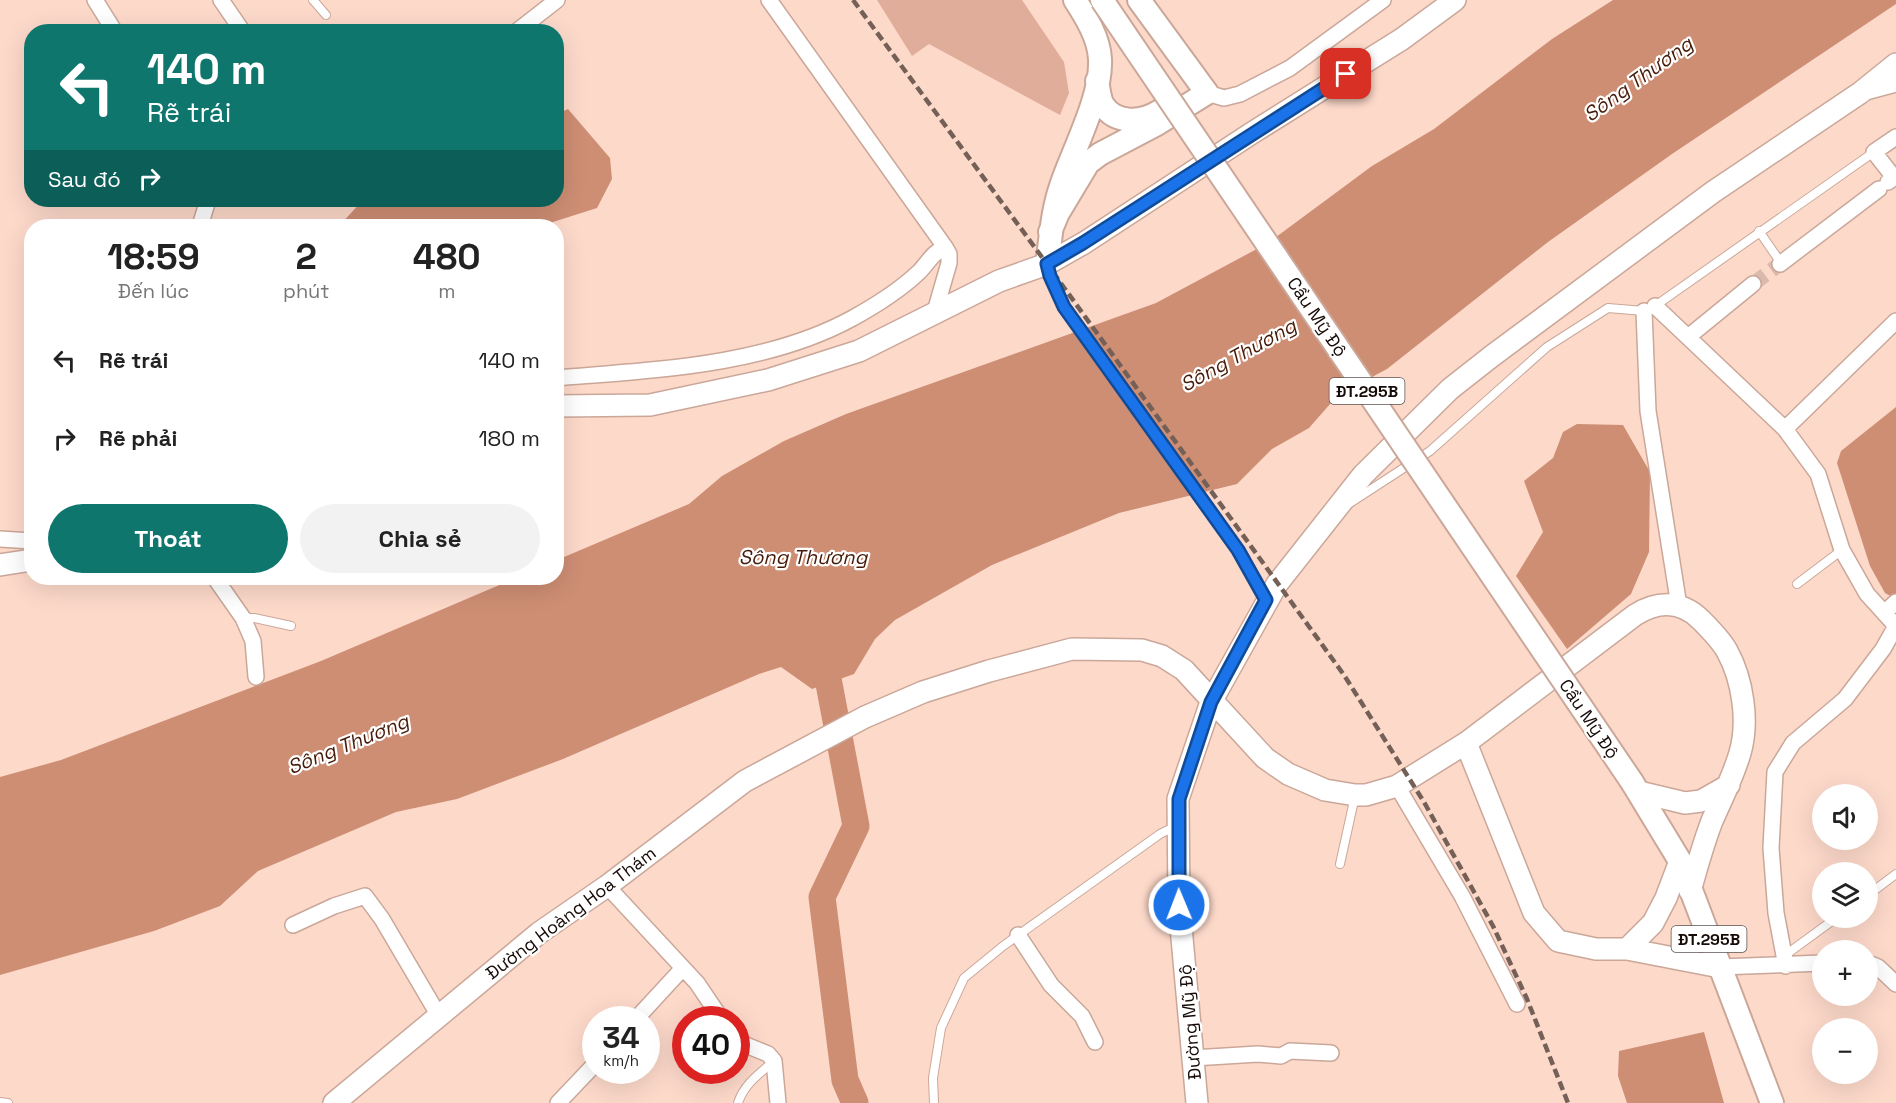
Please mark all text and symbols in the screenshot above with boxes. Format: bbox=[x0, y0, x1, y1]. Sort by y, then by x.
water label: Sông Thương bbox=[1578, 30, 1699, 127]
text: 140 m bbox=[147, 43, 266, 96]
icon: left bbox=[48, 48, 126, 126]
pin bbox=[1320, 48, 1371, 99]
icon: arrive bbox=[1329, 57, 1362, 90]
text: Rẽ trái bbox=[147, 95, 231, 130]
icon: right bbox=[133, 162, 166, 195]
text: Sau đó bbox=[48, 165, 121, 193]
text: 18:59 bbox=[107, 234, 200, 280]
text: 2 bbox=[296, 234, 317, 280]
text: 480 bbox=[413, 234, 481, 280]
street label: Cầu Mỹ Độ bbox=[1282, 272, 1353, 361]
text: Đến lúc bbox=[118, 278, 189, 304]
text: phút bbox=[283, 278, 330, 304]
text: m bbox=[438, 278, 455, 304]
water label: Sông Thương bbox=[1175, 312, 1302, 398]
icon: left bbox=[48, 344, 81, 377]
text: Rẽ trái bbox=[99, 346, 168, 374]
text: 140 m bbox=[478, 346, 540, 374]
road number: ĐT.295B bbox=[1330, 378, 1404, 404]
icon: right bbox=[48, 422, 81, 455]
text: Rẽ phải bbox=[99, 424, 177, 452]
text: 180 m bbox=[478, 424, 540, 452]
button: Thoát bbox=[48, 504, 288, 573]
button: Chia sẻ bbox=[300, 504, 540, 573]
water label: Sông Thương bbox=[739, 544, 868, 570]
street label: Cầu Mỹ Độ bbox=[1554, 674, 1625, 763]
water label: Sông Thương bbox=[284, 707, 414, 780]
map controls bbox=[1812, 784, 1878, 1084]
button: sound bbox=[1812, 784, 1878, 850]
street label: Đường Hoàng Hoa Thám bbox=[481, 841, 660, 984]
button: layers bbox=[1812, 862, 1878, 928]
position arrow bbox=[1147, 873, 1211, 937]
road number: ĐT.295B bbox=[1672, 926, 1746, 952]
button: + bbox=[1812, 940, 1878, 1006]
street label: Đường Mỹ Độ bbox=[1173, 963, 1206, 1081]
speed limit sign: 40 bbox=[672, 1006, 750, 1084]
text: 34 bbox=[602, 1018, 640, 1057]
button: − bbox=[1812, 1018, 1878, 1084]
text: km/h bbox=[603, 1051, 639, 1070]

